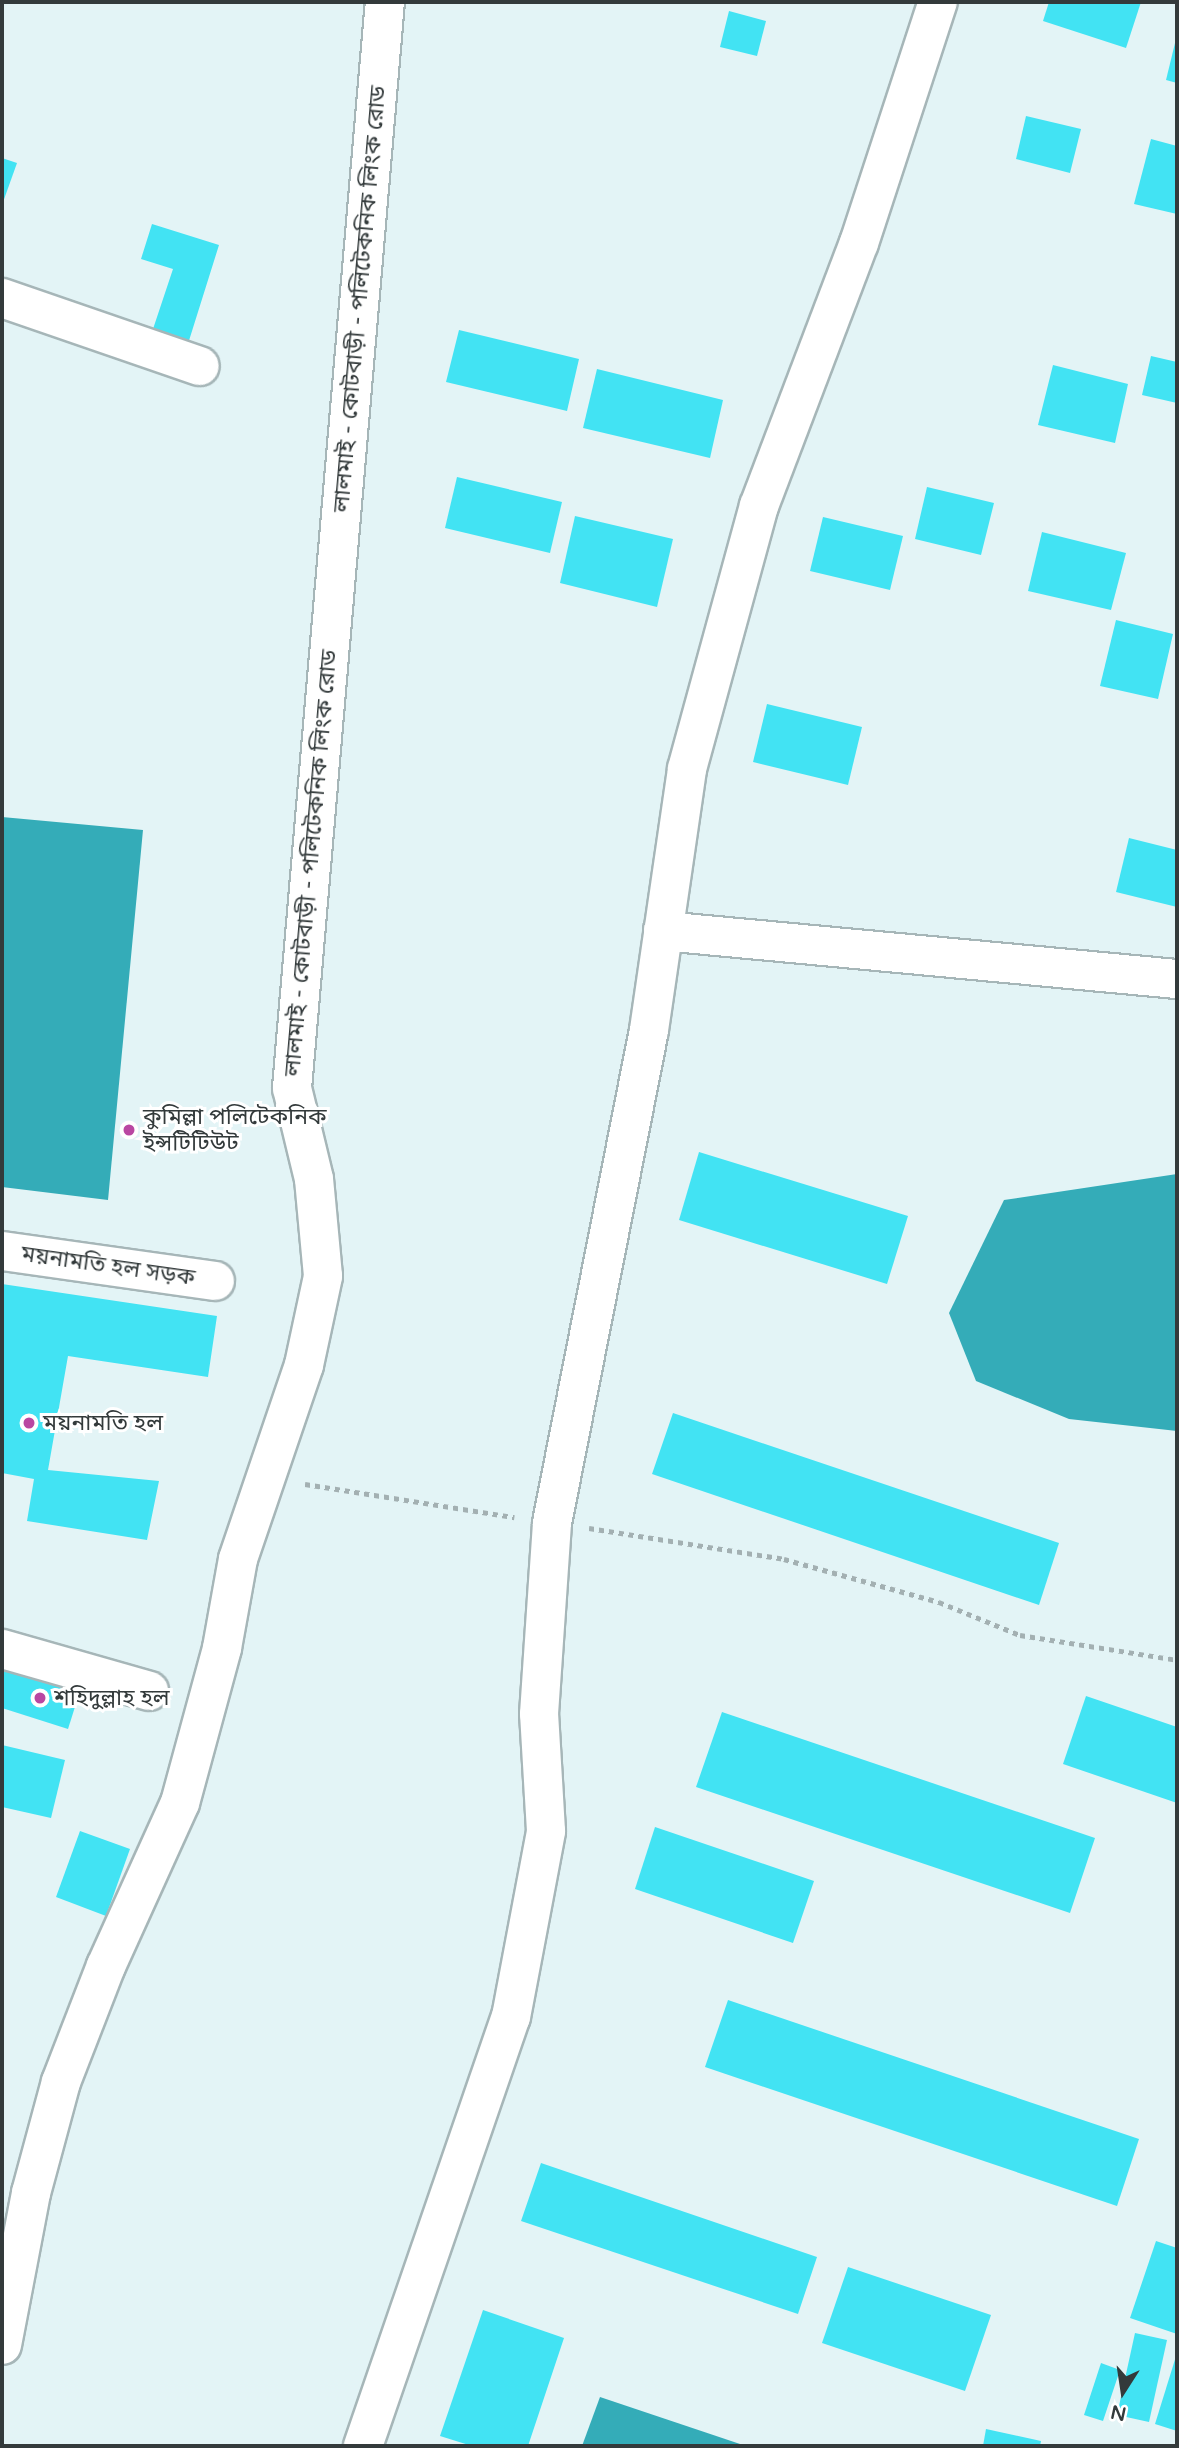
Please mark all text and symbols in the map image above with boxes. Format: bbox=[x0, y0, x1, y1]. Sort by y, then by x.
street label: লালমাই - কোটবাড়ী - পলিটেকনিক লিংক রোড bbox=[328, 85, 392, 513]
street label: লালমাই - কোটবাড়ী - পলিটেকনিক লিংক রোড bbox=[279, 649, 343, 1077]
place label: কুমিল্লা পলিটেকনিক ইন্সটিটিউট bbox=[143, 1103, 327, 1157]
marker: কুমিল্লা পলিটেকনিক ইন্সটিটিউট bbox=[121, 1122, 137, 1138]
street label: ময়নামতি হল সড়ক bbox=[19, 1240, 197, 1292]
place label: ময়নামতি হল bbox=[43, 1409, 163, 1437]
marker: ময়নামতি হল bbox=[21, 1415, 37, 1431]
place label: শহিদুল্লাহ হল bbox=[54, 1684, 170, 1712]
marker: শহিদুল্লাহ হল bbox=[32, 1690, 48, 1706]
north arrow bbox=[1088, 2357, 1158, 2427]
text: N bbox=[1109, 2400, 1128, 2425]

